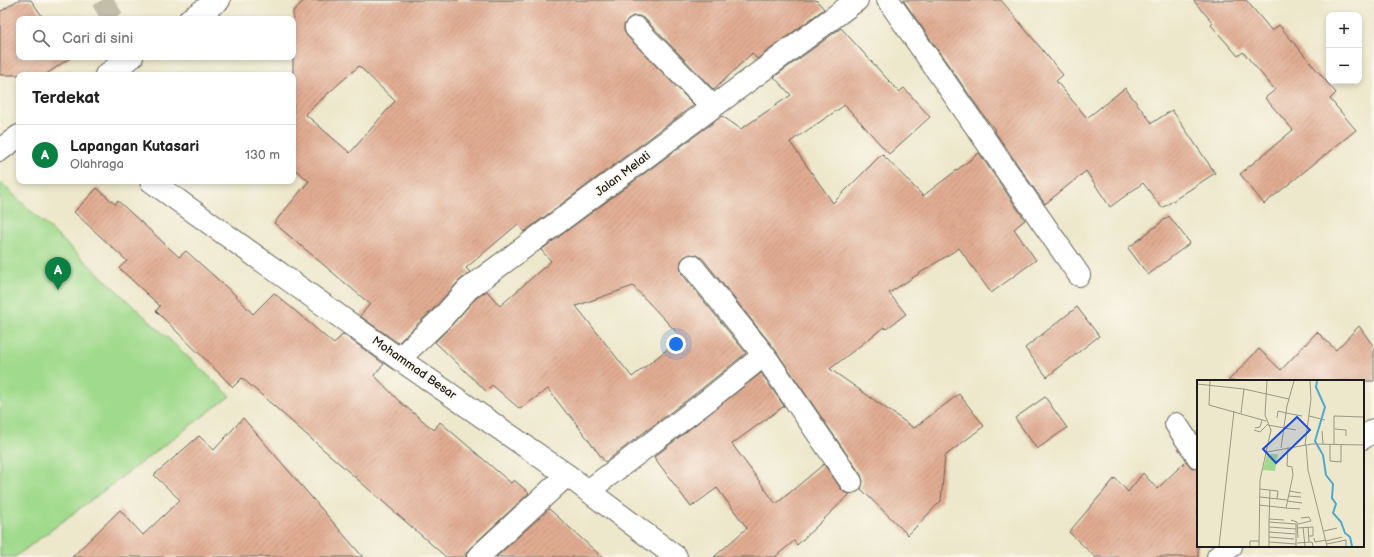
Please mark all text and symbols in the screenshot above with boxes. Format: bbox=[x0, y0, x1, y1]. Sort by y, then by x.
map controls bbox=[1326, 12, 1362, 84]
button: + bbox=[1326, 12, 1362, 48]
search box bbox=[16, 16, 296, 60]
icon: search bbox=[30, 27, 52, 49]
text: Cari di sini bbox=[62, 29, 133, 48]
button: − bbox=[1326, 48, 1362, 84]
text: Terdekat bbox=[32, 88, 100, 108]
text: Lapangan Kutasari bbox=[70, 137, 199, 156]
text: A bbox=[41, 147, 49, 163]
text: 130 m bbox=[245, 147, 280, 163]
street label: Jalan Melati bbox=[592, 148, 654, 200]
text: Olahraga bbox=[70, 156, 124, 172]
pin: A bbox=[45, 257, 71, 290]
street label: Mohammad Besar bbox=[369, 333, 460, 403]
your location bbox=[666, 334, 686, 354]
inset map bbox=[1197, 380, 1364, 547]

